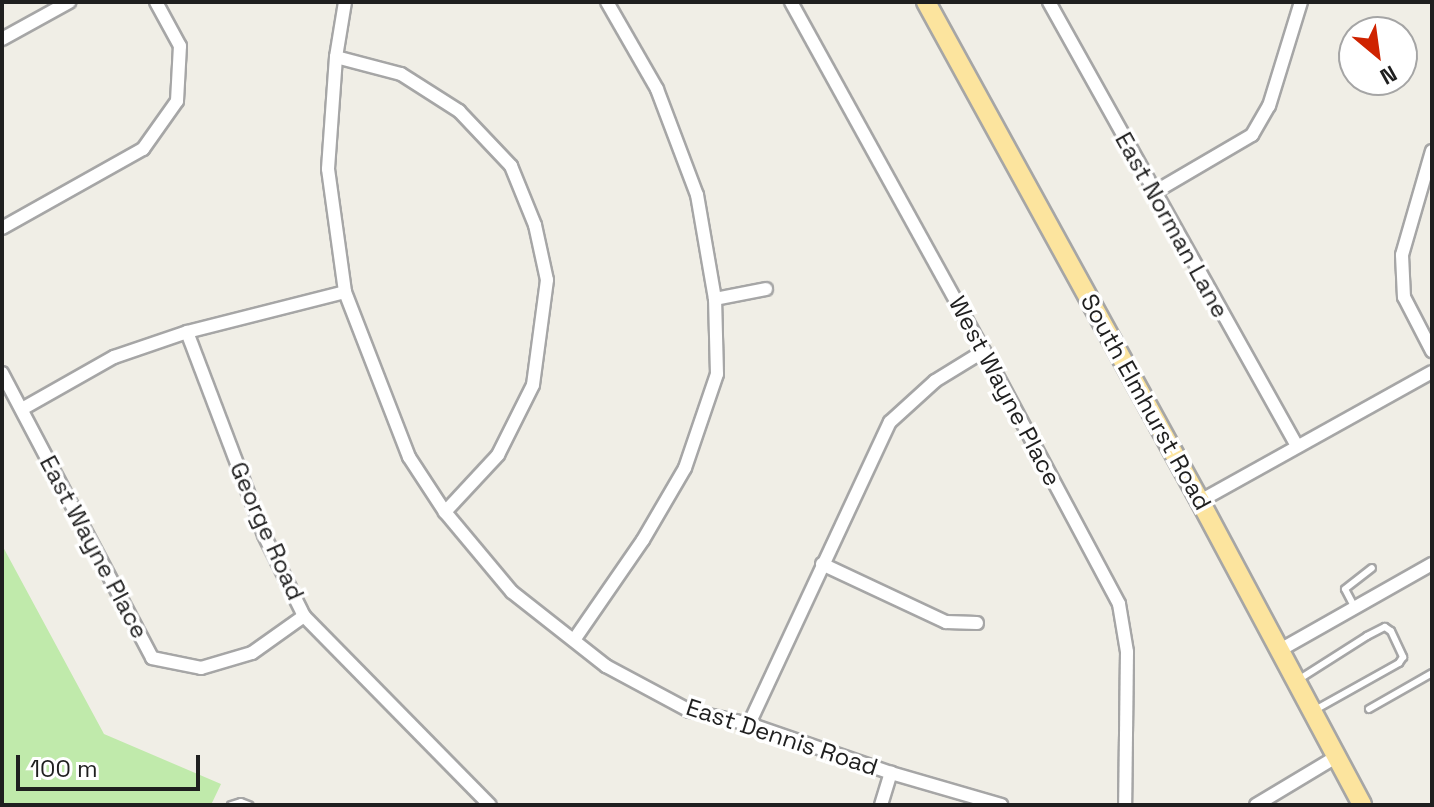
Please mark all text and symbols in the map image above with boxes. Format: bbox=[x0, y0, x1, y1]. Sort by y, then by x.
north arrow bbox=[1338, 16, 1418, 96]
text: N bbox=[1375, 59, 1402, 91]
street label: East Norman Lane bbox=[1109, 127, 1235, 323]
street label: South Elmhurst Road bbox=[1075, 289, 1217, 515]
street label: West Wayne Place bbox=[943, 291, 1067, 491]
street label: East Wayne Place bbox=[34, 451, 154, 643]
street label: George Road bbox=[224, 457, 310, 605]
street label: East Dennis Road bbox=[682, 692, 882, 782]
scale bar bbox=[20, 739, 204, 789]
text: 100 m bbox=[30, 753, 98, 784]

